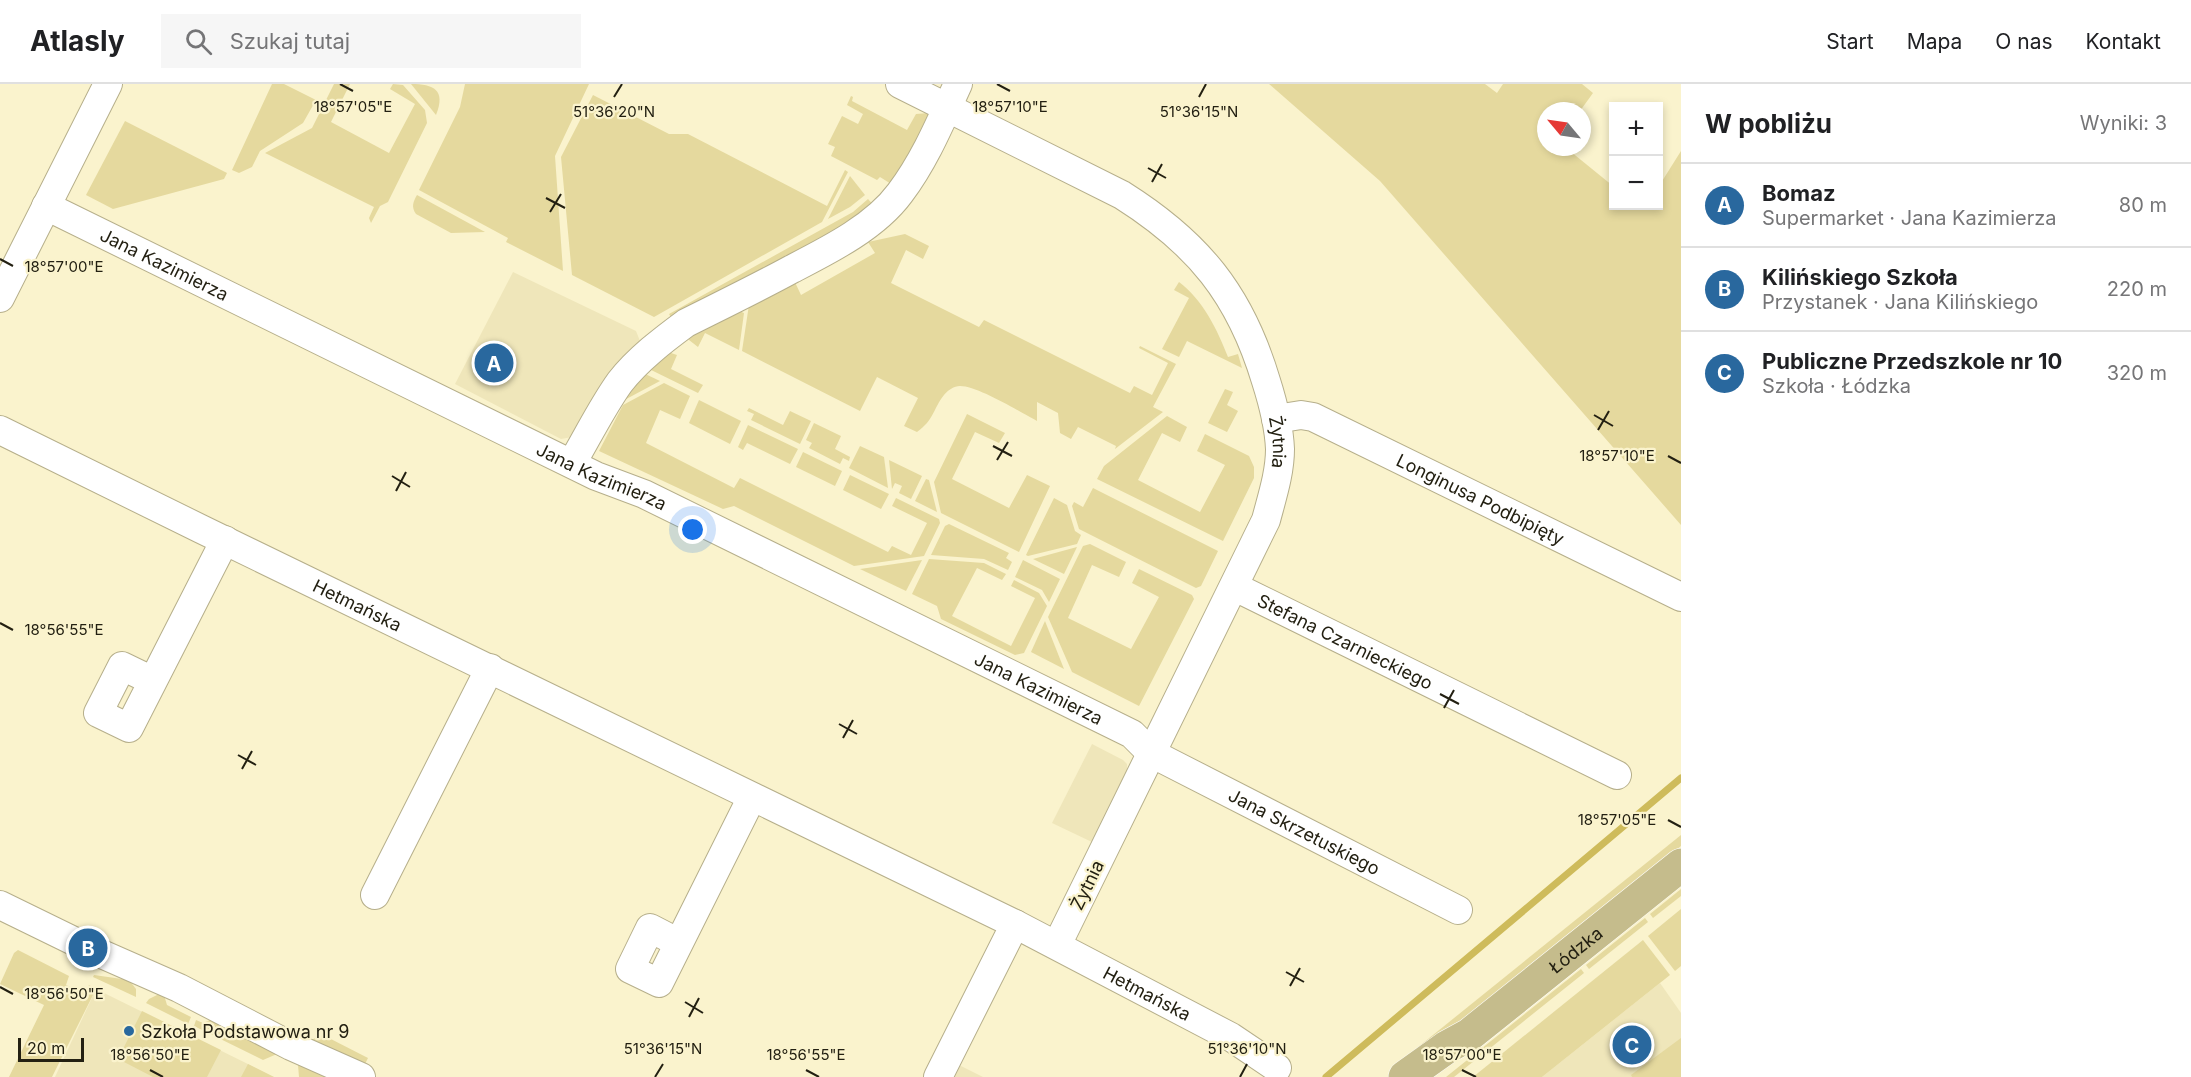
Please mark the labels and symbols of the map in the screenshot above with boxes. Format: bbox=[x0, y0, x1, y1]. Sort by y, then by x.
text: 18°57'05"E bbox=[314, 97, 392, 116]
text: 18°57'10"E bbox=[972, 97, 1048, 116]
text: 51°36'20"N bbox=[573, 102, 655, 121]
text: 51°36'15"N bbox=[1160, 102, 1238, 121]
north arrow bbox=[1537, 102, 1591, 156]
street label: Jana Kazimierza bbox=[97, 224, 232, 304]
text: 18°57'00"E bbox=[24, 257, 104, 276]
pin: A bbox=[474, 340, 514, 386]
street label: Żytnia bbox=[1265, 414, 1291, 469]
street label: Jana Kazimierza bbox=[533, 438, 670, 514]
text: 18°57'10"E bbox=[1579, 446, 1655, 465]
street label: Longinusa Podbipięty bbox=[1393, 449, 1568, 549]
your location bbox=[678, 515, 707, 544]
street label: Hetmańska bbox=[310, 575, 405, 635]
street label: Stefana Czarnieckiego bbox=[1254, 589, 1436, 693]
text: 18°56'55"E bbox=[24, 620, 104, 639]
street label: Jana Kazimierza bbox=[971, 648, 1106, 729]
street label: Jana Skrzetuskiego bbox=[1225, 784, 1384, 879]
text: 18°57'05"E bbox=[1578, 810, 1656, 829]
street label: Żytnia bbox=[1065, 856, 1108, 913]
street label: Łódzka bbox=[1544, 922, 1606, 977]
pin: B bbox=[68, 926, 107, 970]
street label: Hetmańska bbox=[1100, 962, 1194, 1025]
text: 18°56'50"E bbox=[24, 984, 104, 1003]
place label: Szkoła Podstawowa nr 9 bbox=[141, 1021, 350, 1042]
pin: C bbox=[1612, 1022, 1652, 1068]
marker: Szkoła Podstawowa nr 9 bbox=[122, 1024, 136, 1038]
scale bar bbox=[18, 1035, 84, 1062]
text: 51°36'15"N bbox=[624, 1039, 702, 1058]
text: 51°36'10"N bbox=[1208, 1039, 1286, 1058]
text: 18°56'50"E bbox=[110, 1045, 190, 1064]
text: 18°56'55"E bbox=[766, 1045, 846, 1064]
text: 18°57'00"E bbox=[1422, 1045, 1502, 1064]

